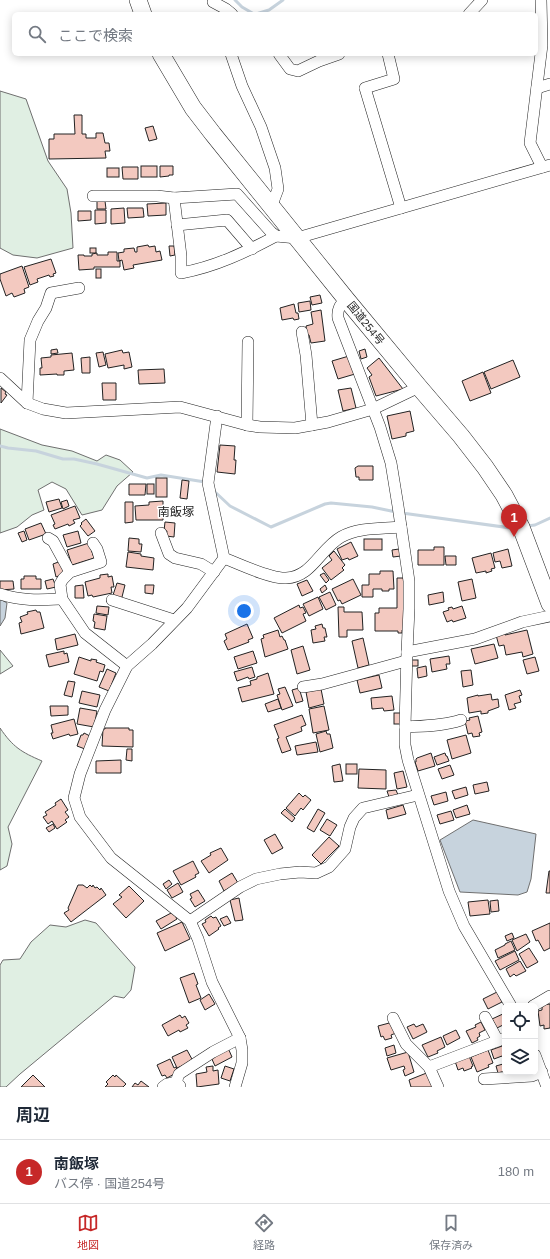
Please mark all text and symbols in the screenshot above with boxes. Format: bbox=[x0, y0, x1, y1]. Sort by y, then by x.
search box bbox=[12, 12, 538, 56]
icon: search bbox=[26, 23, 48, 45]
text: ここで検索 bbox=[58, 27, 133, 44]
street label: 国道254号 bbox=[345, 299, 387, 347]
pin: 1 bbox=[501, 504, 527, 537]
district label: 南飯塚 bbox=[158, 505, 194, 519]
your location bbox=[234, 601, 254, 621]
map controls bbox=[502, 1003, 538, 1075]
button: locate bbox=[502, 1003, 538, 1039]
button: layers bbox=[502, 1039, 538, 1075]
text: 周辺 bbox=[16, 1106, 50, 1125]
text: 南飯塚 bbox=[54, 1155, 99, 1172]
text: 1 bbox=[25, 1164, 33, 1179]
text: 180 m bbox=[498, 1164, 534, 1179]
text: バス停 · 国道254号 bbox=[54, 1176, 165, 1191]
tab: 地図 bbox=[77, 1212, 99, 1252]
tab: 経路 bbox=[253, 1212, 275, 1252]
tab: 保存済み bbox=[429, 1212, 473, 1252]

